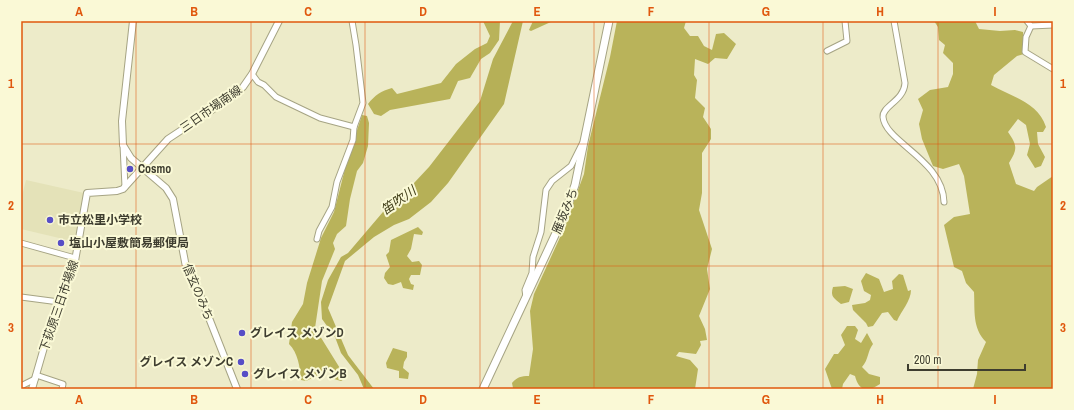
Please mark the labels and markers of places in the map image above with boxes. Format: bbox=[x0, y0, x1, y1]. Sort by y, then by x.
place label: Cosmo bbox=[138, 161, 171, 177]
marker: Cosmo bbox=[125, 164, 135, 174]
place label: 市立松里小学校 bbox=[58, 212, 142, 228]
marker: 市立松里小学校 bbox=[45, 215, 55, 225]
place label: 塩山小屋敷簡易郵便局 bbox=[69, 235, 189, 251]
marker: 塩山小屋敷簡易郵便局 bbox=[56, 238, 66, 248]
place label: グレイス メゾンD bbox=[250, 325, 343, 341]
marker: グレイス メゾンD bbox=[237, 328, 247, 338]
place label: グレイス メゾンC bbox=[140, 354, 233, 370]
marker: グレイス メゾンC bbox=[236, 357, 246, 367]
place label: グレイス メゾンB bbox=[253, 366, 346, 382]
marker: グレイス メゾンB bbox=[240, 369, 250, 379]

